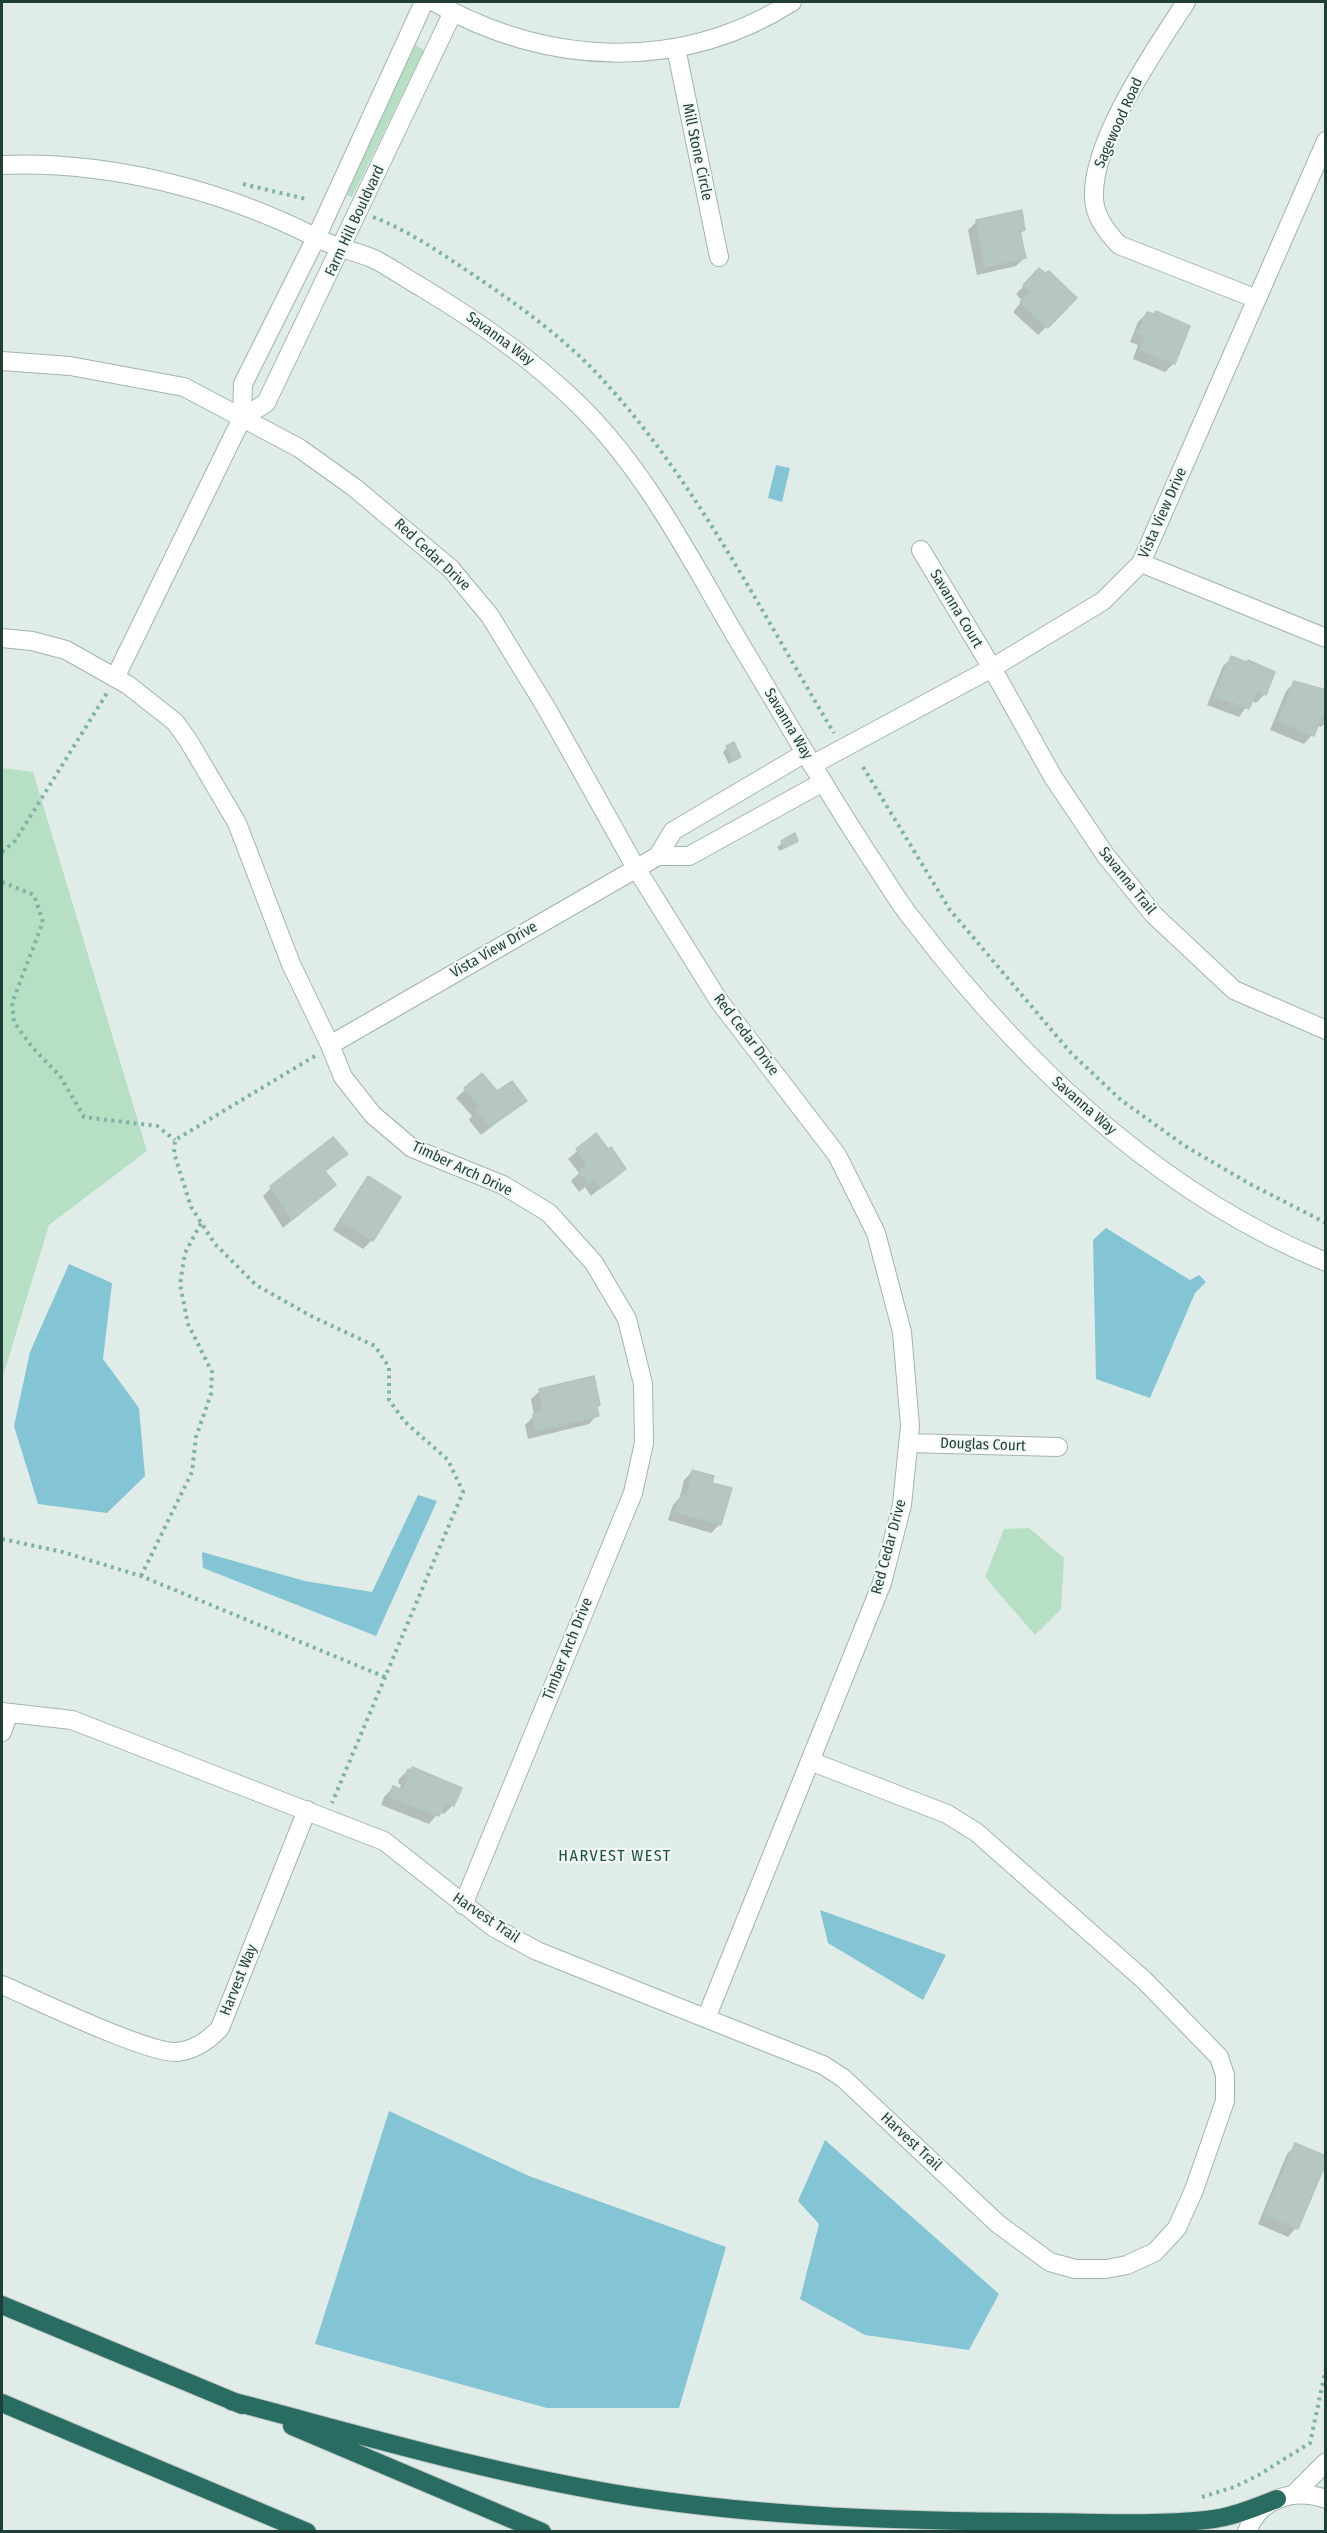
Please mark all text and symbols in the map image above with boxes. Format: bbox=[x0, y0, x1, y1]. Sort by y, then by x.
street label: Sagewood Road bbox=[1091, 75, 1147, 171]
street label: Mill Stone Circle bbox=[678, 102, 716, 202]
street label: Farm Hill Bouldvard bbox=[321, 163, 389, 279]
street label: Savanna Way bbox=[462, 308, 538, 370]
street label: Vista View Drive bbox=[1135, 465, 1191, 561]
street label: Red Cedar Drive bbox=[390, 515, 474, 595]
street label: Savanna Court bbox=[926, 567, 986, 651]
street label: Savanna Way bbox=[760, 685, 816, 763]
street label: Savanna Trail bbox=[1094, 844, 1160, 918]
street label: Vista View Drive bbox=[447, 918, 541, 982]
street label: Red Cedar Drive bbox=[709, 991, 783, 1079]
street label: Savanna Way bbox=[1048, 1073, 1120, 1139]
street label: Timber Arch Drive bbox=[409, 1138, 515, 1200]
street label: Douglas Court bbox=[940, 1435, 1026, 1455]
street label: Red Cedar Drive bbox=[868, 1498, 910, 1596]
street label: Timber Arch Drive bbox=[539, 1595, 597, 1703]
district label: HARVEST WEST bbox=[558, 1847, 672, 1867]
street label: Harvest Trail bbox=[449, 1889, 523, 1947]
street label: Harvest Way bbox=[217, 1942, 261, 2018]
street label: Harvest Trail bbox=[877, 2109, 945, 2175]

